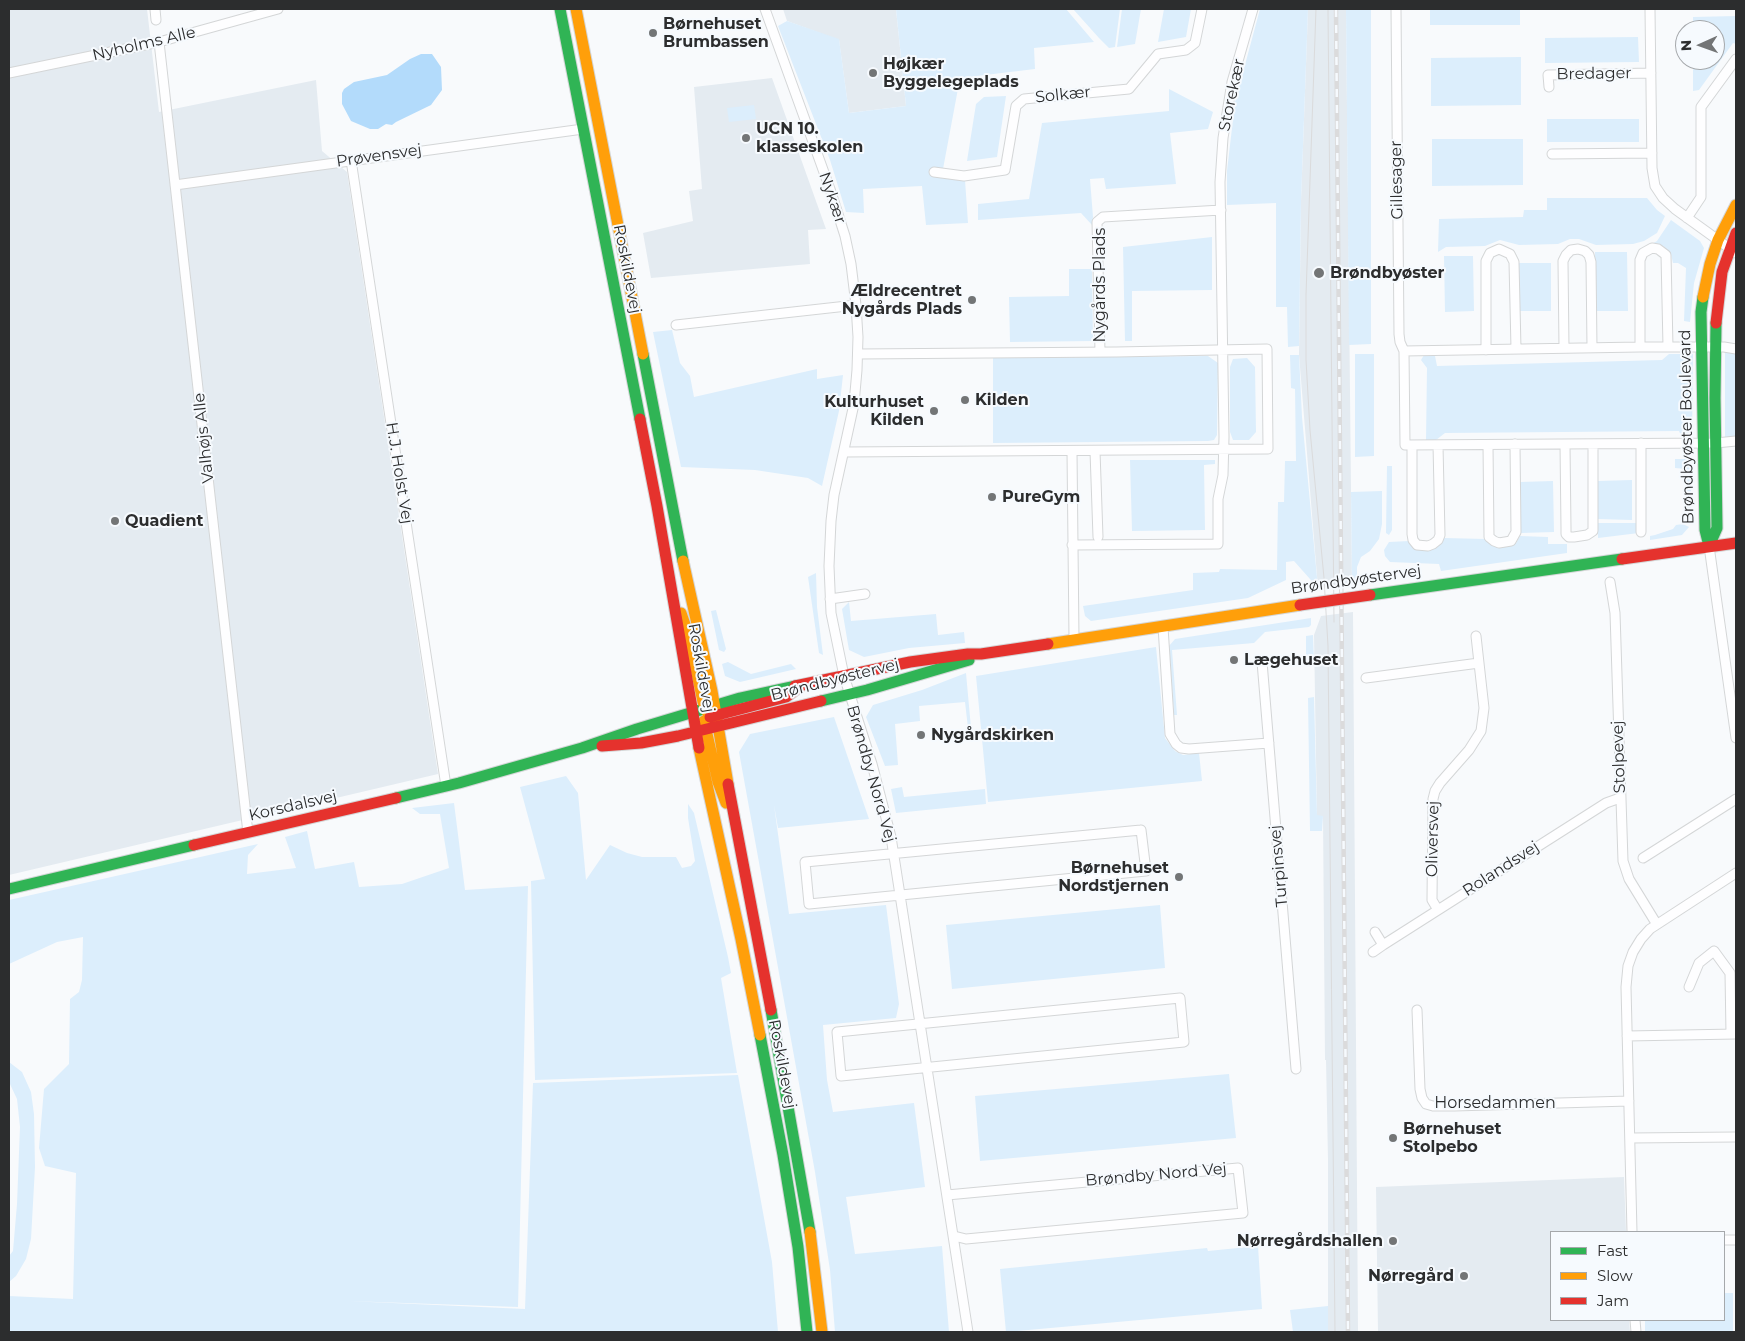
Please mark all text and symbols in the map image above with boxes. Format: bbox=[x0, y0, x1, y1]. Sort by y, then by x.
place label: Børnehuset Brumbassen bbox=[663, 14, 769, 52]
north arrow bbox=[1675, 20, 1725, 70]
street label: Nyholms Alle bbox=[90, 23, 198, 65]
marker: Børnehuset Brumbassen bbox=[647, 27, 659, 39]
text: N bbox=[1677, 40, 1695, 51]
place label: Højkær Byggelegeplads bbox=[883, 54, 1019, 92]
street label: Storekær bbox=[1215, 57, 1249, 133]
street label: Bredager bbox=[1556, 64, 1632, 84]
marker: Højkær Byggelegeplads bbox=[867, 67, 879, 79]
street label: Solkær bbox=[1034, 83, 1092, 107]
place label: UCN 10. klasseskolen bbox=[756, 119, 863, 157]
marker: UCN 10. klasseskolen bbox=[740, 132, 752, 144]
street label: Gillesager bbox=[1387, 140, 1407, 220]
street label: Prøvensvej bbox=[335, 141, 423, 171]
street label: Nykær bbox=[814, 170, 850, 226]
street label: Roskildevej bbox=[609, 223, 645, 315]
street label: Nygårds Plads bbox=[1090, 228, 1110, 342]
place label: Brøndbyøster bbox=[1330, 263, 1444, 283]
marker: Brøndbyøster bbox=[1312, 266, 1326, 280]
place label: Ældrecentret Nygårds Plads bbox=[842, 281, 962, 319]
marker: Ældrecentret Nygårds Plads bbox=[966, 294, 978, 306]
street label: Brøndbyøster Boulevard bbox=[1676, 329, 1698, 525]
place label: Kilden bbox=[975, 390, 1029, 410]
street label: Valhøjs Alle bbox=[190, 392, 218, 484]
place label: Kulturhuset Kilden bbox=[824, 392, 924, 430]
marker: Kilden bbox=[959, 394, 971, 406]
marker: Kulturhuset Kilden bbox=[928, 405, 940, 417]
street label: H.J. Holst Vej bbox=[381, 421, 417, 525]
place label: PureGym bbox=[1002, 487, 1080, 507]
marker: PureGym bbox=[986, 491, 998, 503]
place label: Quadient bbox=[125, 511, 203, 531]
marker: Quadient bbox=[109, 515, 121, 527]
street label: Brøndbyøstervej bbox=[1289, 561, 1423, 599]
street label: Roskildevej bbox=[684, 622, 718, 714]
place label: Lægehuset bbox=[1244, 650, 1339, 670]
marker: Lægehuset bbox=[1228, 654, 1240, 666]
street label: Brøndbyøstervej bbox=[769, 655, 901, 705]
street label: Brøndby Nord Vej bbox=[842, 703, 900, 845]
street label: Stolpevej bbox=[1608, 720, 1630, 794]
place label: Nygårdskirken bbox=[931, 725, 1054, 745]
marker: Nygårdskirken bbox=[915, 729, 927, 741]
street label: Korsdalsvej bbox=[247, 787, 339, 825]
street label: Oliversvej bbox=[1423, 801, 1443, 877]
street label: Turpinsvej bbox=[1266, 824, 1292, 908]
street label: Rolandsvej bbox=[1459, 837, 1543, 901]
place label: Børnehuset Nordstjernen bbox=[1058, 858, 1169, 896]
marker: Børnehuset Nordstjernen bbox=[1173, 871, 1185, 883]
street label: Roskildevej bbox=[764, 1018, 800, 1110]
street label: Horsedammen bbox=[1434, 1093, 1556, 1113]
place label: Børnehuset Stolpebo bbox=[1403, 1119, 1501, 1157]
marker: Børnehuset Stolpebo bbox=[1387, 1132, 1399, 1144]
street label: Brøndby Nord Vej bbox=[1084, 1159, 1228, 1191]
place label: Nørregårdshallen bbox=[1237, 1231, 1383, 1251]
legend bbox=[1550, 1231, 1725, 1321]
marker: Nørregårdshallen bbox=[1387, 1235, 1399, 1247]
text: Fast bbox=[1597, 1241, 1628, 1260]
place label: Nørregård bbox=[1368, 1266, 1454, 1286]
text: Slow bbox=[1597, 1266, 1633, 1285]
marker: Nørregård bbox=[1458, 1270, 1470, 1282]
text: Jam bbox=[1597, 1291, 1629, 1310]

